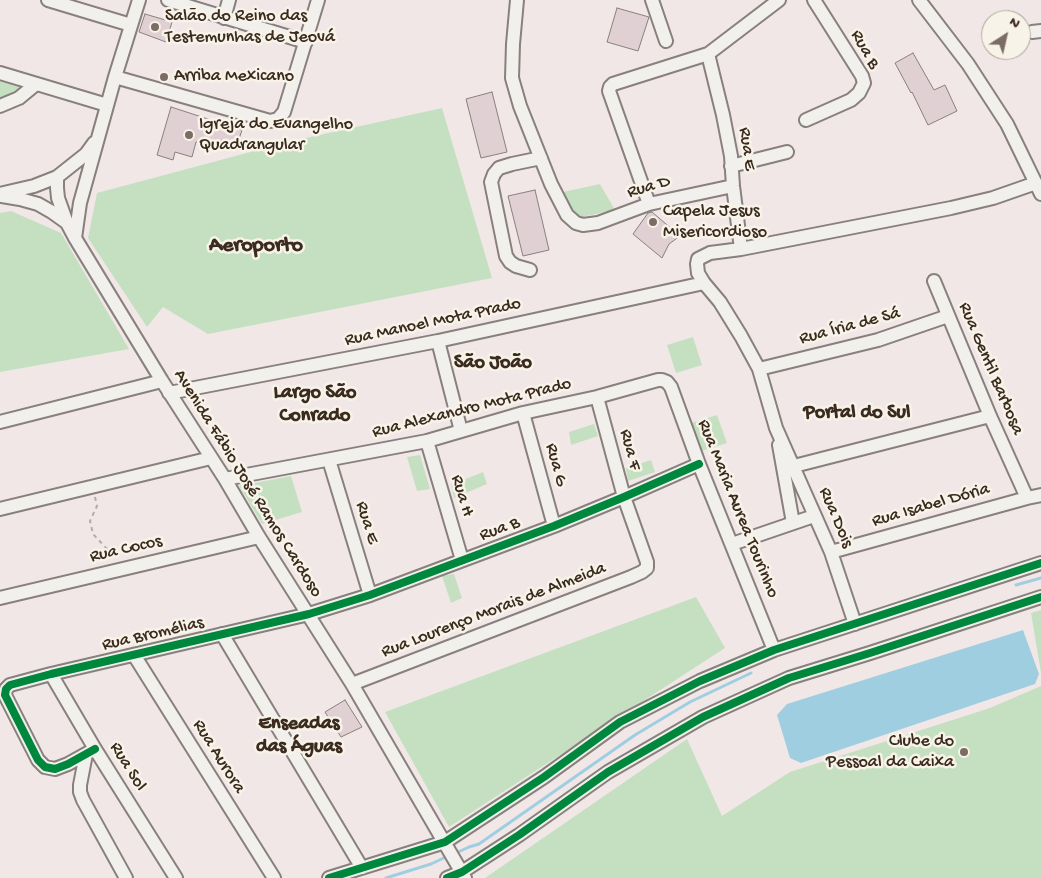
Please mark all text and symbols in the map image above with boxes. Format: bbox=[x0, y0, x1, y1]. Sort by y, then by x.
place label: Salão do Reino das Testemunhas de Jeová bbox=[165, 6, 335, 48]
north arrow bbox=[981, 10, 1031, 60]
text: N bbox=[1006, 14, 1023, 33]
marker: Salão do Reino das Testemunhas de Jeová bbox=[149, 21, 161, 33]
street label: Rua B bbox=[845, 27, 883, 73]
place label: Arriba Mexicano bbox=[174, 66, 294, 88]
marker: Arriba Mexicano bbox=[158, 71, 170, 83]
place label: Igreja do Evangelho Quadrangular bbox=[199, 114, 353, 156]
street label: Rua E bbox=[732, 126, 760, 172]
marker: Igreja do Evangelho Quadrangular bbox=[183, 129, 195, 141]
street label: Rua D bbox=[625, 172, 673, 204]
place label: Capela Jesus Misericordioso bbox=[663, 201, 767, 243]
marker: Capela Jesus Misericordioso bbox=[647, 216, 659, 228]
district label: Aeroporto bbox=[209, 234, 303, 260]
street label: Rua Manoel Mota Prado bbox=[343, 294, 523, 352]
street label: Rua Gentil Barbosa bbox=[952, 299, 1028, 439]
street label: Rua Íria de Sá bbox=[797, 303, 903, 351]
district label: São João bbox=[454, 352, 532, 376]
street label: Avenida Fábio José Ramos Cardoso bbox=[168, 366, 326, 602]
street label: Rua Alexandro Mota Prado bbox=[370, 374, 574, 444]
district label: Largo São Conrado bbox=[274, 382, 356, 429]
district label: Portal do Sul bbox=[804, 402, 910, 426]
street label: Rua Maria Aurea Tourinho bbox=[691, 417, 783, 601]
street label: Rua F bbox=[613, 427, 645, 473]
street label: Rua G bbox=[539, 441, 571, 489]
street label: Rua H bbox=[444, 473, 478, 519]
street label: Rua Isabel Dória bbox=[870, 479, 992, 533]
street label: Rua Dois bbox=[813, 484, 857, 552]
street label: Rua E bbox=[349, 499, 383, 547]
street label: Rua B bbox=[477, 513, 523, 547]
street label: Rua Cocos bbox=[88, 531, 164, 569]
street label: Rua Lourenço Morais de Almeida bbox=[379, 558, 609, 664]
street label: Rua Bromélias bbox=[100, 613, 206, 657]
district label: Enseadas das Águas bbox=[256, 713, 342, 760]
street label: Rua Aurora bbox=[187, 716, 249, 798]
place label: Clube do Pessoal da Caixa bbox=[826, 731, 954, 774]
street label: Rua Sol bbox=[104, 738, 150, 796]
marker: Clube do Pessoal da Caixa bbox=[958, 746, 970, 758]

